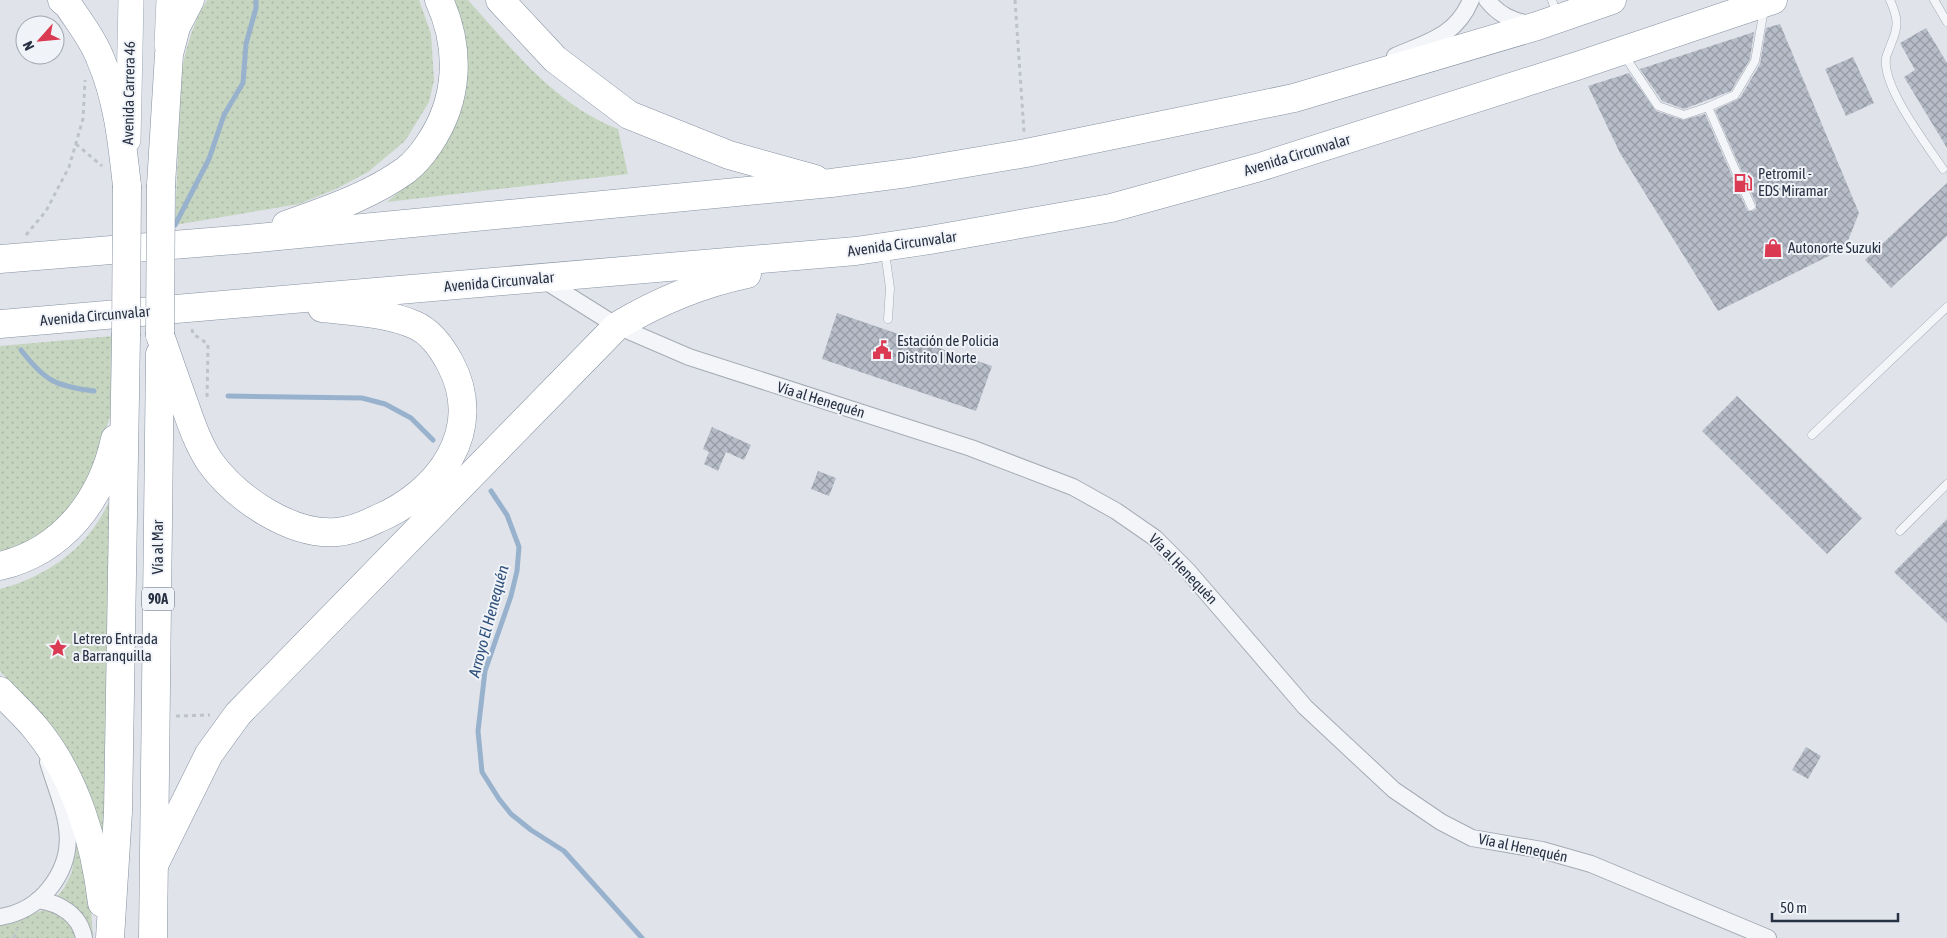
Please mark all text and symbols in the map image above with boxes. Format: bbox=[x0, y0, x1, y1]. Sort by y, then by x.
north arrow bbox=[15, 15, 65, 65]
text: N bbox=[19, 39, 37, 53]
street label: Avenida Carrera 46 bbox=[119, 41, 138, 145]
street label: Avenida Circunvalar bbox=[1242, 130, 1353, 179]
place label: Petromil - EDS Miramar bbox=[1758, 165, 1829, 199]
fuel station icon: Petromil - EDS Miramar bbox=[1732, 172, 1754, 194]
street label: Avenida Circunvalar bbox=[846, 227, 958, 260]
shop icon: Autonorte Suzuki bbox=[1762, 237, 1784, 259]
place label: Autonorte Suzuki bbox=[1788, 239, 1881, 256]
street label: Avenida Circunvalar bbox=[443, 268, 555, 295]
street label: Avenida Circunvalar bbox=[39, 302, 151, 329]
place label: Estación de Policia Distrito I Norte bbox=[897, 332, 999, 366]
public building icon: Estación de Policia Distrito I Norte bbox=[871, 339, 893, 361]
street label: Vía al Henequén bbox=[775, 378, 867, 421]
street label: Vía al Mar bbox=[149, 519, 166, 574]
street label: Vía al Henequén bbox=[1146, 530, 1221, 607]
water label: Arroyo El Henequén bbox=[464, 563, 513, 680]
road number: 90A bbox=[142, 588, 174, 610]
place label: Letrero Entrada a Barranquilla bbox=[73, 630, 158, 664]
place icon: Letrero Entrada a Barranquilla bbox=[47, 637, 69, 659]
street label: Vía al Henequén bbox=[1477, 830, 1569, 865]
scale bar bbox=[1772, 890, 1898, 922]
text: 50 m bbox=[1780, 899, 1807, 916]

